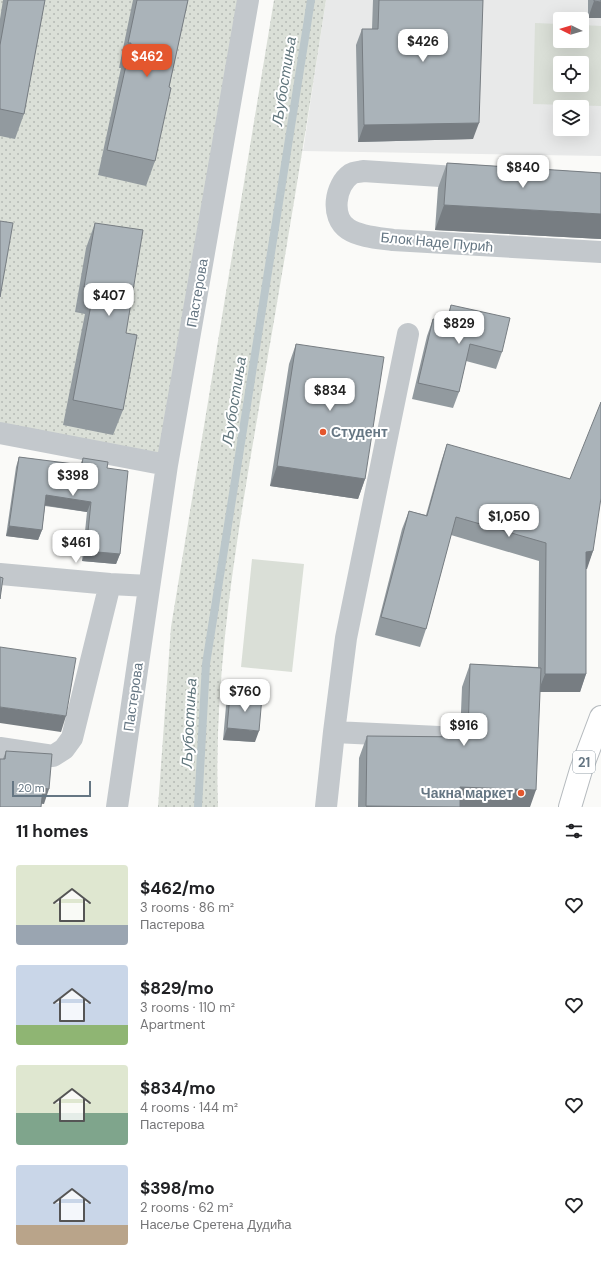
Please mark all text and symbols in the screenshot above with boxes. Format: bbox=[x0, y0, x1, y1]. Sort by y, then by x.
north arrow bbox=[553, 12, 589, 48]
map controls bbox=[553, 12, 589, 136]
pin: $426 bbox=[399, 29, 447, 63]
text: $426 bbox=[407, 33, 439, 50]
water label: Љубостиња bbox=[267, 35, 301, 128]
pin: $462 bbox=[123, 44, 171, 78]
text: $462 bbox=[131, 48, 163, 65]
button: locate bbox=[553, 56, 589, 92]
button: layers bbox=[553, 100, 589, 136]
pin: $840 bbox=[499, 155, 547, 189]
text: $840 bbox=[506, 159, 540, 176]
street label: Блок Наде Пурић bbox=[380, 228, 494, 256]
street label: Пастерова bbox=[182, 257, 212, 329]
pin: $407 bbox=[85, 283, 133, 317]
text: $407 bbox=[93, 287, 125, 304]
pin: $829 bbox=[435, 311, 483, 345]
text: $829 bbox=[443, 315, 475, 332]
water label: Љубостиња bbox=[217, 355, 251, 448]
pin: $834 bbox=[306, 378, 354, 412]
text: $834 bbox=[314, 382, 346, 399]
place label: Студент bbox=[331, 423, 388, 441]
marker: Студент bbox=[318, 427, 328, 437]
pin: $398 bbox=[49, 463, 97, 497]
text: $398 bbox=[57, 467, 89, 484]
pin: $1,050 bbox=[476, 504, 542, 538]
text: $1,050 bbox=[488, 508, 530, 525]
pin: $461 bbox=[52, 530, 100, 564]
text: $461 bbox=[61, 534, 91, 551]
street label: Пастерова bbox=[119, 661, 147, 733]
water label: Љубостиња bbox=[177, 678, 201, 769]
pin: $760 bbox=[221, 679, 269, 713]
text: $760 bbox=[229, 683, 261, 700]
pin: $916 bbox=[440, 713, 488, 747]
text: $916 bbox=[450, 717, 479, 734]
road number: 21 bbox=[573, 751, 595, 773]
scale bar bbox=[12, 779, 91, 798]
text: 20 m bbox=[18, 781, 44, 795]
place label: Чакна маркет bbox=[421, 784, 513, 802]
marker: Чакна маркет bbox=[516, 788, 526, 798]
text: 11 homes bbox=[16, 820, 89, 842]
icon: filters bbox=[563, 820, 585, 842]
text: $462/mo bbox=[140, 877, 215, 899]
icon: home bbox=[48, 881, 96, 929]
icon: heart bbox=[563, 894, 585, 916]
text: 3 rooms · 86 m² bbox=[140, 899, 234, 916]
text: Пастерова bbox=[140, 916, 205, 933]
text: $829/mo bbox=[140, 977, 214, 999]
icon: home bbox=[48, 981, 96, 1029]
icon: heart bbox=[563, 994, 585, 1016]
text: 3 rooms · 110 m² bbox=[140, 999, 235, 1016]
text: Apartment bbox=[140, 1016, 205, 1033]
text: $834/mo bbox=[140, 1077, 216, 1099]
icon: home bbox=[48, 1081, 96, 1129]
icon: heart bbox=[563, 1094, 585, 1116]
text: 4 rooms · 144 m² bbox=[140, 1099, 238, 1116]
text: Пастерова bbox=[140, 1116, 205, 1133]
text: $398/mo bbox=[140, 1177, 215, 1199]
icon: home bbox=[48, 1181, 96, 1229]
icon: heart bbox=[563, 1194, 585, 1216]
text: 2 rooms · 62 m² bbox=[140, 1199, 233, 1216]
text: Насеље Сретена Дудића bbox=[140, 1216, 292, 1233]

